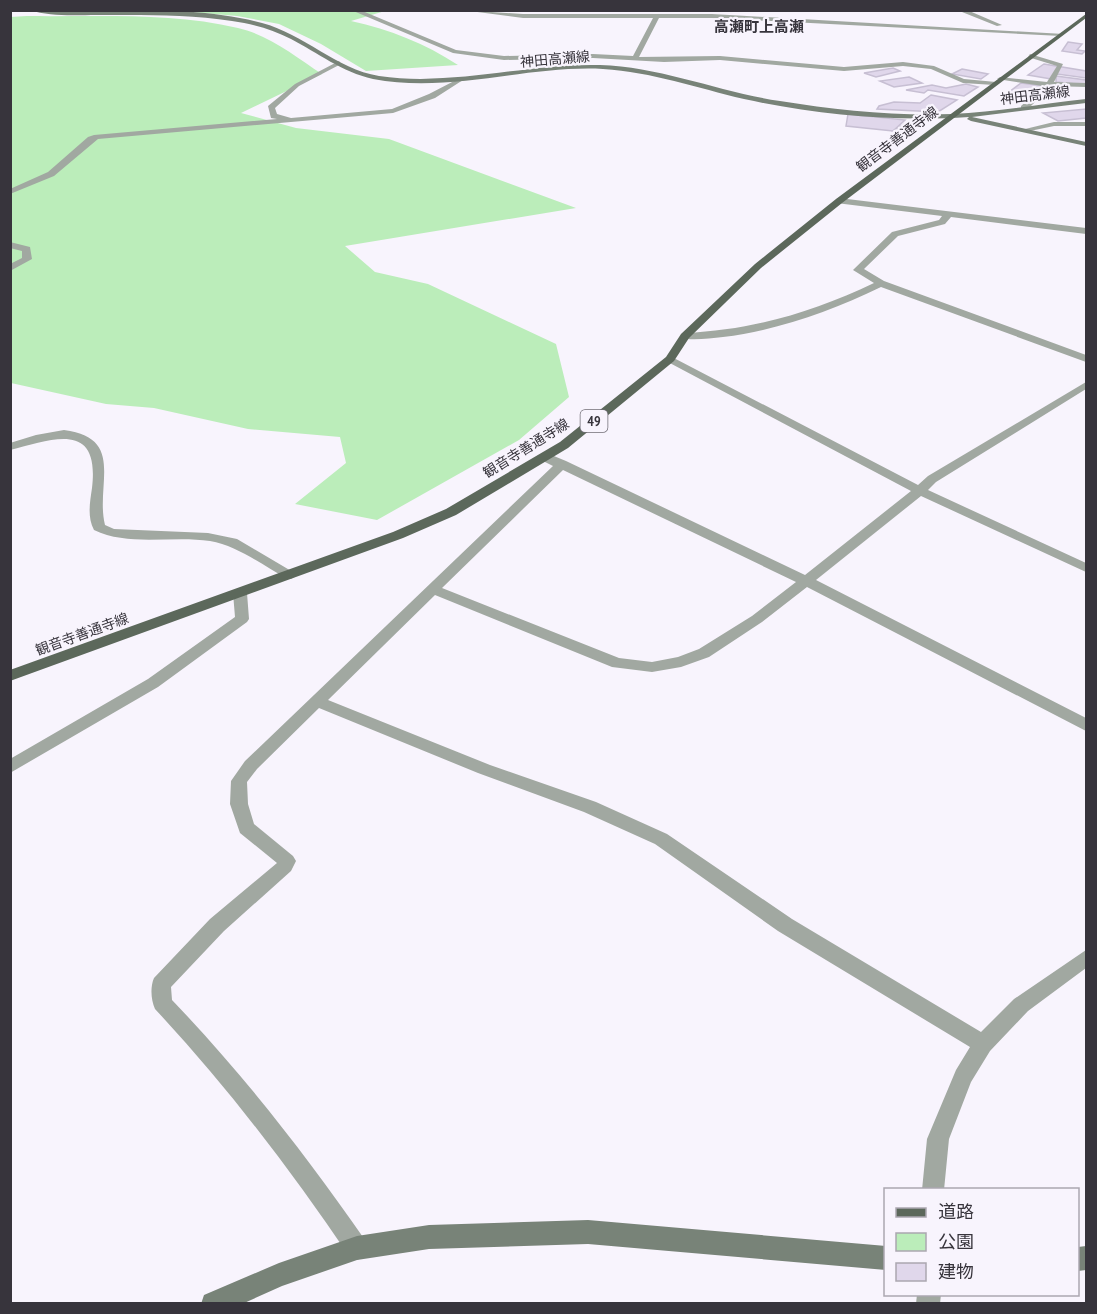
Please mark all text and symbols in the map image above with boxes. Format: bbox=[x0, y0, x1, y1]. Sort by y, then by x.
district label: 高瀬町上高瀬 bbox=[714, 17, 804, 36]
street label: 神田高瀬線 bbox=[519, 47, 591, 71]
street label: 神田高瀬線 bbox=[999, 82, 1071, 108]
street label: 観音寺善通寺線 bbox=[852, 102, 942, 176]
road number: 49 bbox=[580, 410, 608, 432]
street label: 観音寺善通寺線 bbox=[480, 414, 572, 482]
street label: 観音寺善通寺線 bbox=[33, 609, 131, 659]
legend bbox=[884, 1188, 1079, 1296]
text: 道路 bbox=[938, 1200, 974, 1223]
text: 公園 bbox=[938, 1230, 974, 1253]
text: 建物 bbox=[938, 1260, 974, 1283]

